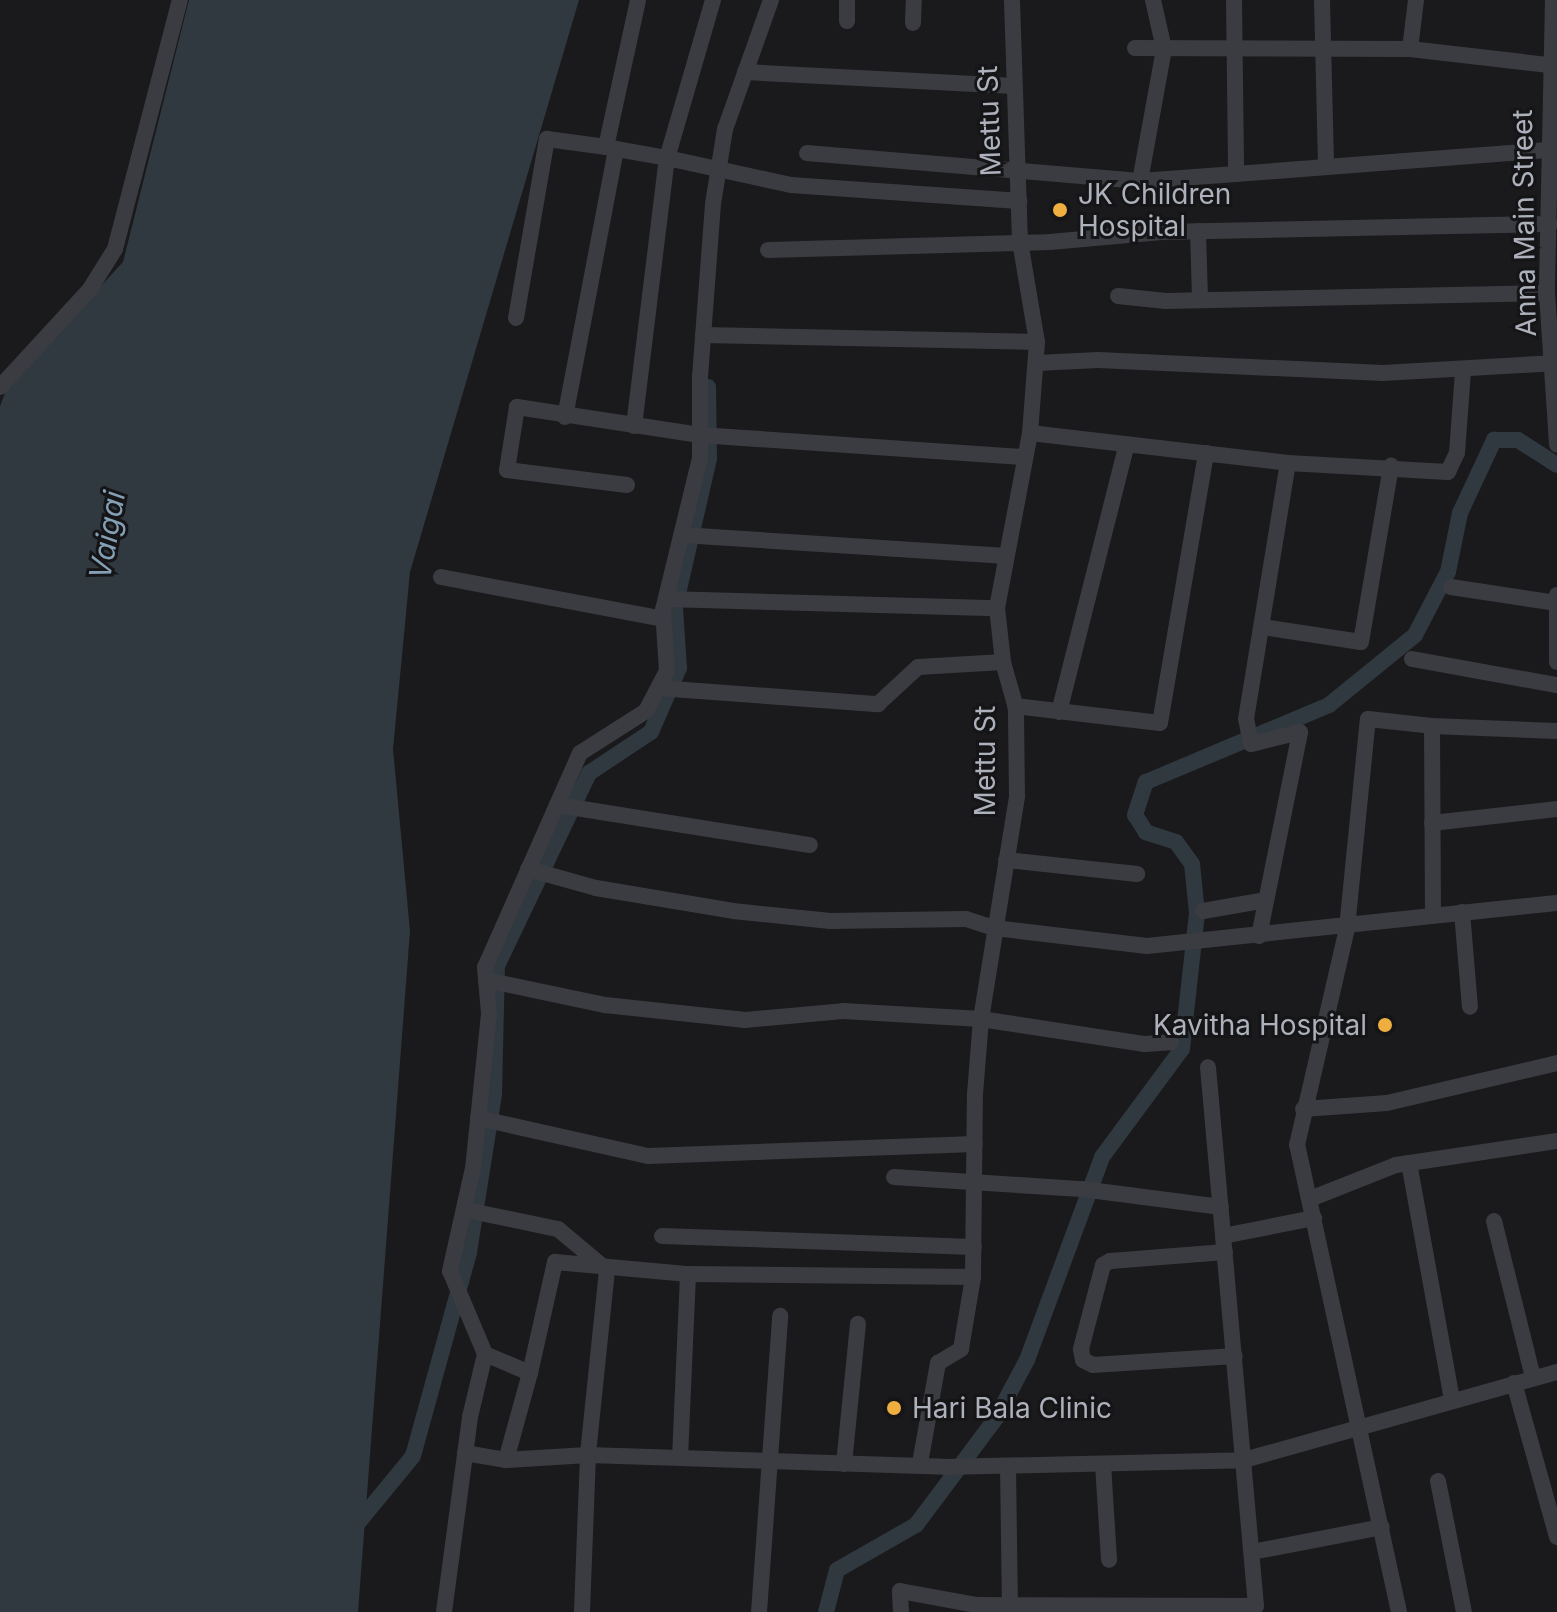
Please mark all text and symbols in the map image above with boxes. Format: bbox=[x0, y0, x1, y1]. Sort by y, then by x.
street label: Mettu St bbox=[970, 65, 1008, 177]
street label: Anna Main Street bbox=[1505, 109, 1543, 337]
place label: JK Children Hospital bbox=[1078, 177, 1231, 243]
marker: JK Children Hospital bbox=[1049, 199, 1071, 221]
water label: Vaigai bbox=[82, 488, 132, 582]
street label: Mettu St bbox=[968, 706, 1002, 816]
place label: Kavitha Hospital bbox=[1153, 1008, 1367, 1042]
marker: Kavitha Hospital bbox=[1374, 1014, 1396, 1036]
place label: Hari Bala Clinic bbox=[912, 1391, 1112, 1425]
marker: Hari Bala Clinic bbox=[883, 1397, 905, 1419]

